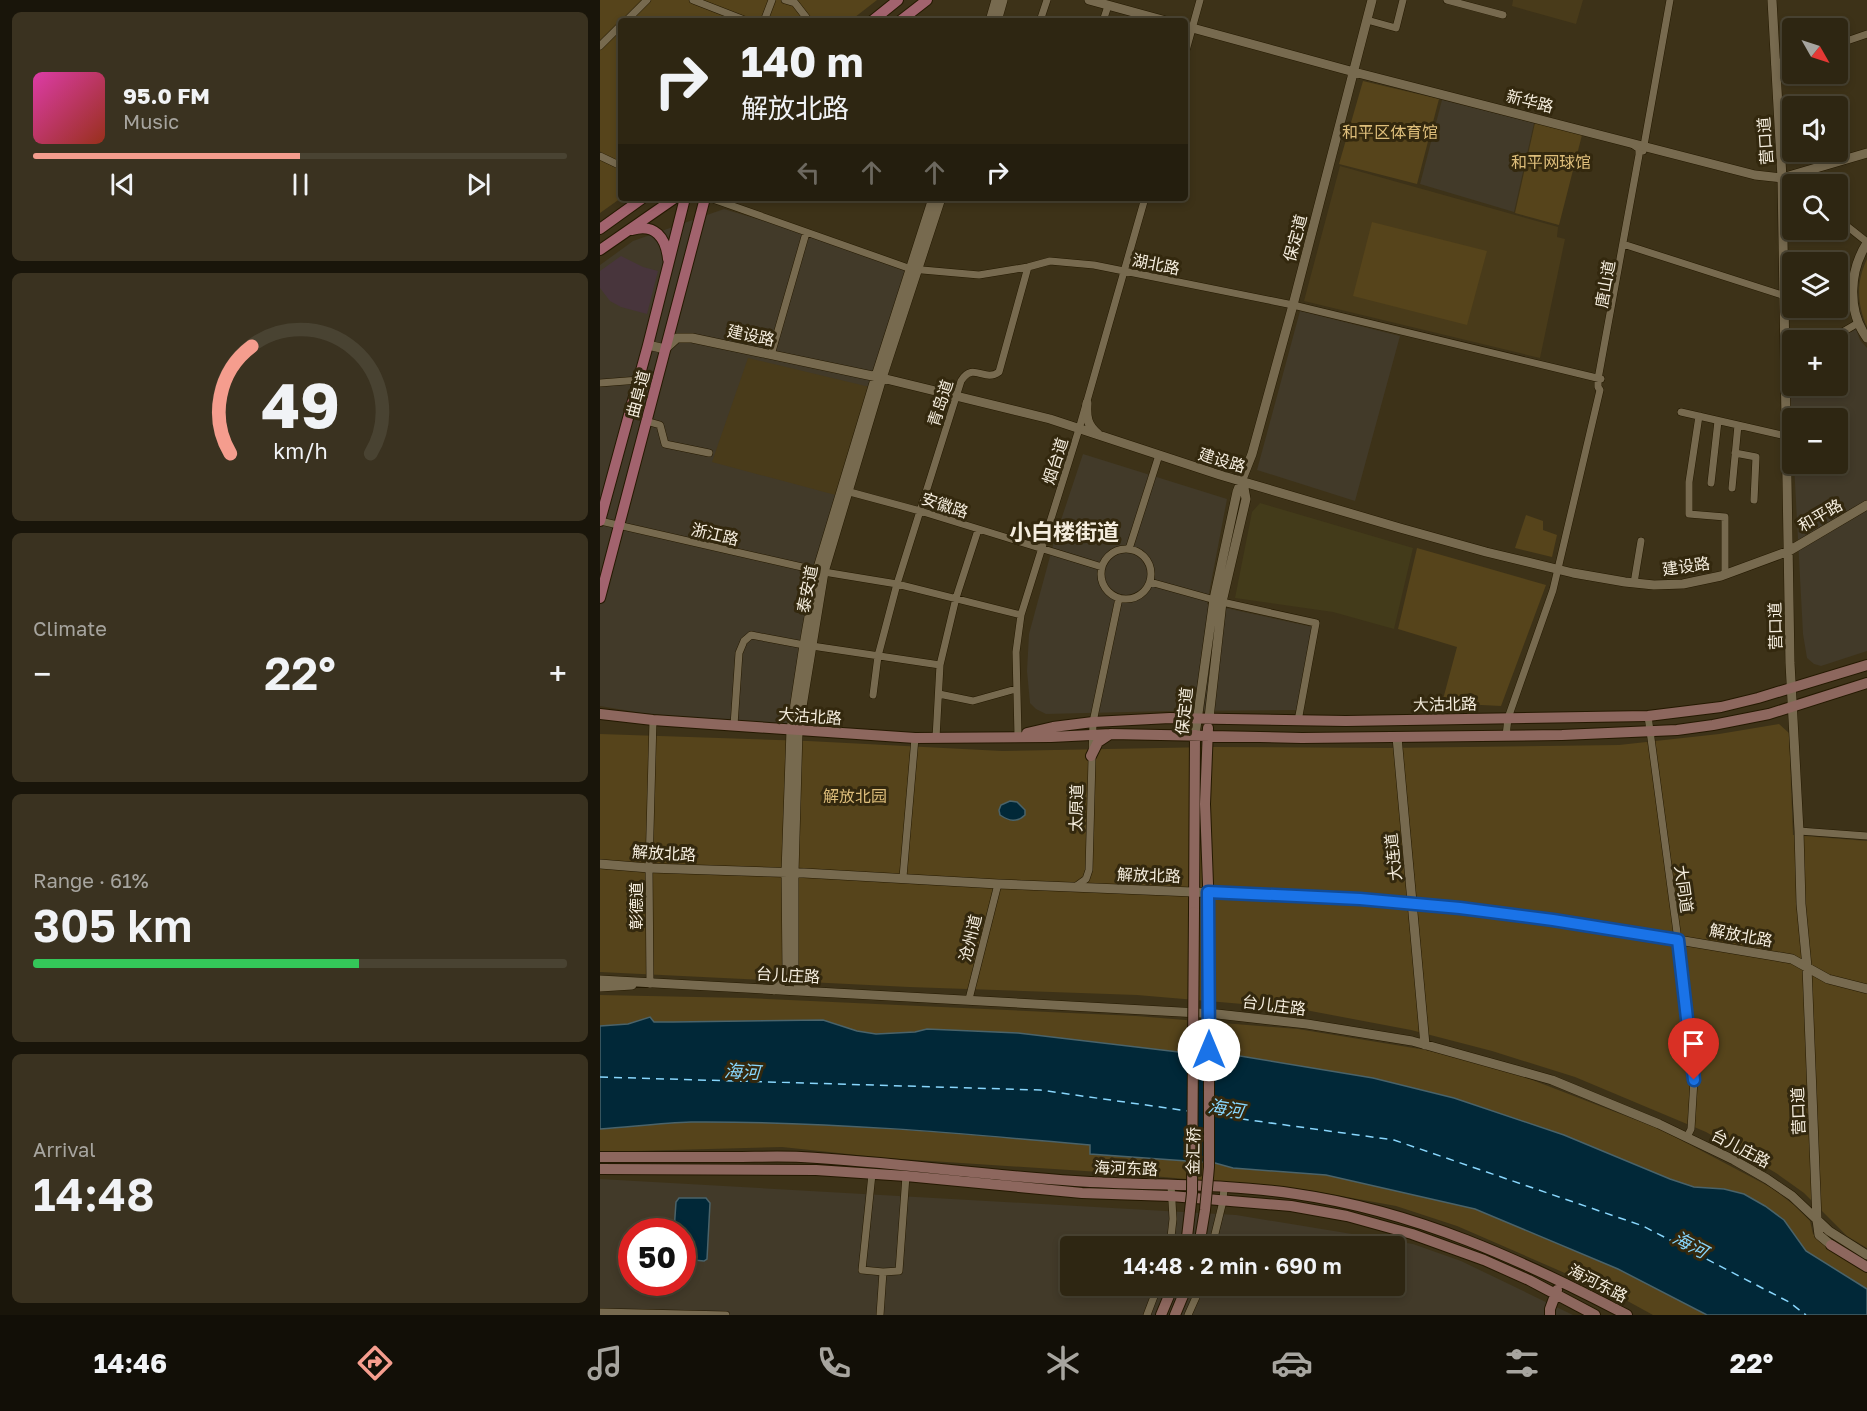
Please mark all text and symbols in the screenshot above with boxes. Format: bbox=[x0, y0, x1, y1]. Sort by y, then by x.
north arrow bbox=[1782, 18, 1848, 84]
map controls bbox=[1782, 18, 1848, 474]
text: 140 m bbox=[741, 36, 863, 86]
icon: right bbox=[642, 42, 720, 120]
text: 95.0 FM bbox=[123, 82, 210, 109]
street label: 新华路 bbox=[1504, 85, 1556, 117]
text: 解放北路 bbox=[741, 92, 849, 124]
button: sound bbox=[1782, 96, 1848, 162]
text: Music bbox=[123, 109, 179, 133]
street label: 营口道 bbox=[1753, 116, 1777, 166]
park label: 和平区体育馆 bbox=[1342, 122, 1438, 142]
park label: 和平网球馆 bbox=[1511, 152, 1591, 172]
icon: left bbox=[792, 156, 825, 189]
icon: ahead bbox=[855, 156, 888, 189]
icon: ahead bbox=[918, 156, 951, 189]
icon: right bbox=[981, 156, 1014, 189]
icon: previous bbox=[106, 168, 139, 201]
icon: pause bbox=[284, 168, 317, 201]
icon: next bbox=[462, 168, 495, 201]
button: search bbox=[1782, 174, 1848, 240]
street label: 保定道 bbox=[1279, 212, 1311, 264]
street label: 湖北路 bbox=[1131, 250, 1181, 278]
button: layers bbox=[1782, 252, 1848, 318]
street label: 唐山道 bbox=[1591, 259, 1619, 309]
street label: 建设路 bbox=[725, 320, 777, 350]
button: + bbox=[1782, 330, 1848, 396]
text: 49 bbox=[261, 367, 339, 442]
street label: 曲阜道 bbox=[622, 368, 654, 420]
street label: 青岛道 bbox=[923, 377, 957, 429]
button: − bbox=[1782, 408, 1848, 474]
street label: 烟台道 bbox=[1038, 435, 1072, 487]
text: km/h bbox=[273, 438, 327, 464]
street label: 建设路 bbox=[1196, 443, 1248, 477]
street label: 安徽路 bbox=[919, 488, 971, 522]
street label: 和平路 bbox=[1794, 494, 1846, 536]
district label: 小白楼街道 bbox=[1009, 518, 1119, 545]
street label: 浙江路 bbox=[689, 519, 741, 549]
street label: 建设路 bbox=[1661, 553, 1711, 579]
street label: 泰安道 bbox=[793, 564, 821, 614]
street label: 营口道 bbox=[1765, 602, 1785, 650]
text: Climate bbox=[33, 616, 107, 640]
text: 22° bbox=[264, 646, 336, 700]
text: − bbox=[33, 654, 51, 693]
text: + bbox=[549, 654, 567, 693]
street label: 保定道 bbox=[1172, 686, 1196, 736]
street label: 大沽北路 bbox=[1413, 693, 1477, 715]
street label: 大沽北路 bbox=[777, 704, 843, 728]
street label: 太原道 bbox=[1066, 784, 1086, 832]
park label: 解放北园 bbox=[823, 786, 887, 806]
street label: 大连道 bbox=[1381, 832, 1405, 882]
street label: 解放北路 bbox=[632, 841, 696, 865]
street label: 解放北路 bbox=[1117, 864, 1181, 886]
street label: 大同道 bbox=[1671, 864, 1697, 914]
text: Range · 61% bbox=[33, 868, 149, 892]
street label: 彰德道 bbox=[626, 882, 646, 930]
text: 305 km bbox=[33, 898, 192, 952]
street label: 沧州道 bbox=[954, 912, 986, 964]
street label: 解放北路 bbox=[1708, 920, 1774, 950]
street label: 台儿庄路 bbox=[756, 963, 820, 987]
street label: 台儿庄路 bbox=[1241, 991, 1307, 1019]
position arrow bbox=[1177, 1018, 1241, 1082]
pin bbox=[1668, 1018, 1719, 1080]
icon: arrive bbox=[1677, 1027, 1710, 1060]
water label: 海河 bbox=[724, 1059, 764, 1083]
street label: 营口道 bbox=[1787, 1087, 1809, 1135]
water label: 海河 bbox=[1207, 1094, 1249, 1122]
street label: 台儿庄路 bbox=[1708, 1124, 1774, 1172]
street label: 金汇桥 bbox=[1183, 1127, 1203, 1175]
text: Arrival bbox=[33, 1137, 96, 1161]
street label: 海河东路 bbox=[1094, 1157, 1158, 1179]
text: 14:48 bbox=[33, 1167, 154, 1221]
speed limit sign: 50 bbox=[618, 1218, 696, 1296]
water label: 海河 bbox=[1669, 1226, 1714, 1264]
text: 14:48 · 2 min · 690 m bbox=[1123, 1252, 1342, 1279]
street label: 海河东路 bbox=[1565, 1260, 1631, 1306]
icon: directions bbox=[354, 1342, 396, 1384]
icon: music bbox=[584, 1342, 626, 1384]
icon: phone bbox=[813, 1342, 855, 1384]
icon: climate bbox=[1042, 1342, 1084, 1384]
icon: car bbox=[1271, 1342, 1313, 1384]
icon: filters bbox=[1501, 1342, 1543, 1384]
text: 14:46 bbox=[94, 1347, 167, 1379]
text: 22° bbox=[1730, 1347, 1773, 1379]

